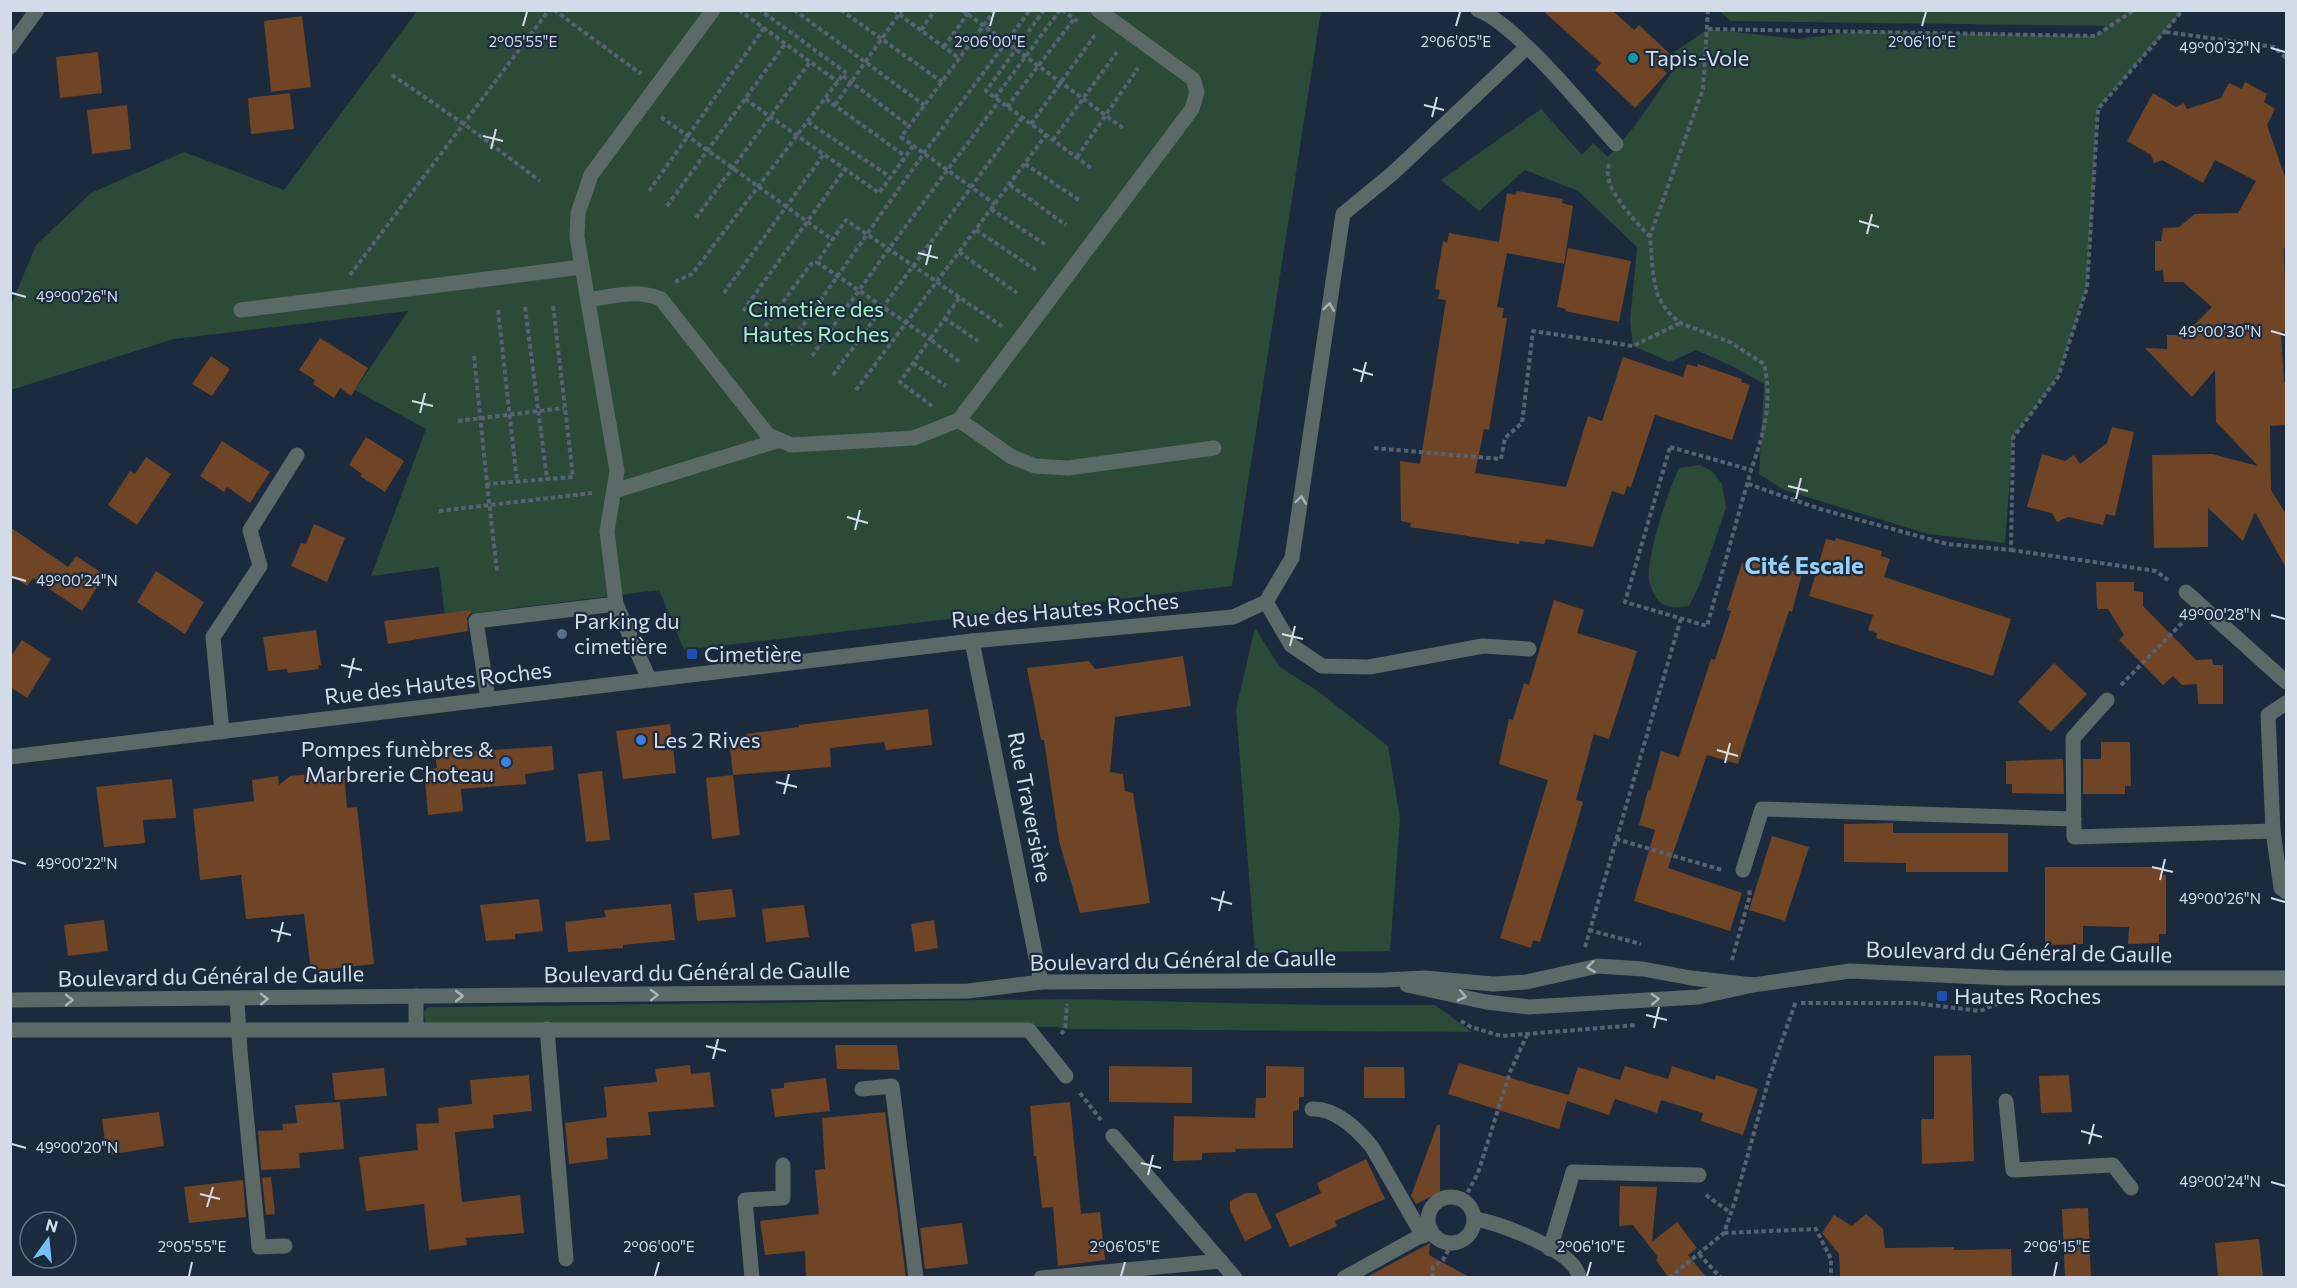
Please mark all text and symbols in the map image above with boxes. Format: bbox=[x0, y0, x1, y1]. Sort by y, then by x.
text: 2°05'55"E bbox=[489, 32, 557, 50]
text: 2°06'00"E bbox=[954, 32, 1026, 50]
text: 2°06'05"E bbox=[1421, 32, 1491, 50]
text: 2°06'10"E bbox=[1888, 32, 1956, 50]
text: 49°00'32"N bbox=[2179, 38, 2261, 56]
place label: Tapis-Vole bbox=[1645, 44, 1749, 71]
marker: Tapis-Vole bbox=[1626, 51, 1640, 65]
text: 49°00'26"N bbox=[36, 287, 118, 305]
park label: Cimetière des Hautes Roches bbox=[742, 295, 890, 347]
one-way arrow bbox=[1323, 302, 1335, 312]
text: 49°00'30"N bbox=[2179, 322, 2261, 340]
one-way arrow bbox=[1294, 495, 1306, 505]
district label: Cité Escale bbox=[1744, 550, 1864, 579]
text: 49°00'24"N bbox=[36, 571, 118, 589]
street label: Rue des Hautes Roches bbox=[950, 586, 1180, 633]
text: 49°00'28"N bbox=[2179, 605, 2261, 623]
place label: Parking du cimetière bbox=[574, 607, 679, 659]
marker: Parking du cimetière bbox=[555, 627, 569, 641]
place label: Cimetière bbox=[704, 640, 802, 667]
marker: Cimetière bbox=[685, 647, 699, 661]
street label: Rue des Hautes Roches bbox=[323, 655, 553, 710]
place label: Les 2 Rives bbox=[653, 726, 761, 753]
street label: Rue Traversière bbox=[1003, 729, 1058, 885]
marker: Les 2 Rives bbox=[634, 733, 648, 747]
place label: Pompes funèbres & Marbrerie Choteau bbox=[301, 735, 494, 787]
marker: Pompes funèbres & Marbrerie Choteau bbox=[499, 755, 513, 769]
text: 49°00'22"N bbox=[36, 854, 118, 872]
text: 49°00'26"N bbox=[2179, 889, 2261, 907]
street label: Boulevard du Général de Gaulle bbox=[1865, 935, 2173, 968]
street label: Boulevard du Général de Gaulle bbox=[1029, 943, 1337, 976]
street label: Boulevard du Général de Gaulle bbox=[543, 955, 851, 988]
street label: Boulevard du Général de Gaulle bbox=[57, 959, 365, 992]
one-way arrow bbox=[1586, 961, 1595, 973]
place label: Hautes Roches bbox=[1954, 982, 2101, 1009]
one-way arrow bbox=[1456, 988, 1466, 1001]
one-way arrow bbox=[649, 989, 658, 1002]
marker: Hautes Roches bbox=[1935, 989, 1949, 1003]
one-way arrow bbox=[454, 990, 463, 1002]
one-way arrow bbox=[259, 993, 268, 1005]
one-way arrow bbox=[1651, 993, 1660, 1006]
one-way arrow bbox=[64, 994, 73, 1006]
text: 49°00'20"N bbox=[36, 1138, 118, 1156]
text: 49°00'24"N bbox=[2179, 1172, 2261, 1190]
north arrow bbox=[18, 1210, 78, 1270]
text: N bbox=[44, 1214, 60, 1236]
text: 2°05'55"E bbox=[158, 1237, 226, 1255]
text: 2°06'00"E bbox=[623, 1237, 695, 1255]
text: 2°06'05"E bbox=[1090, 1237, 1160, 1255]
text: 2°06'10"E bbox=[1557, 1237, 1625, 1255]
text: 2°06'15"E bbox=[2024, 1237, 2091, 1255]

